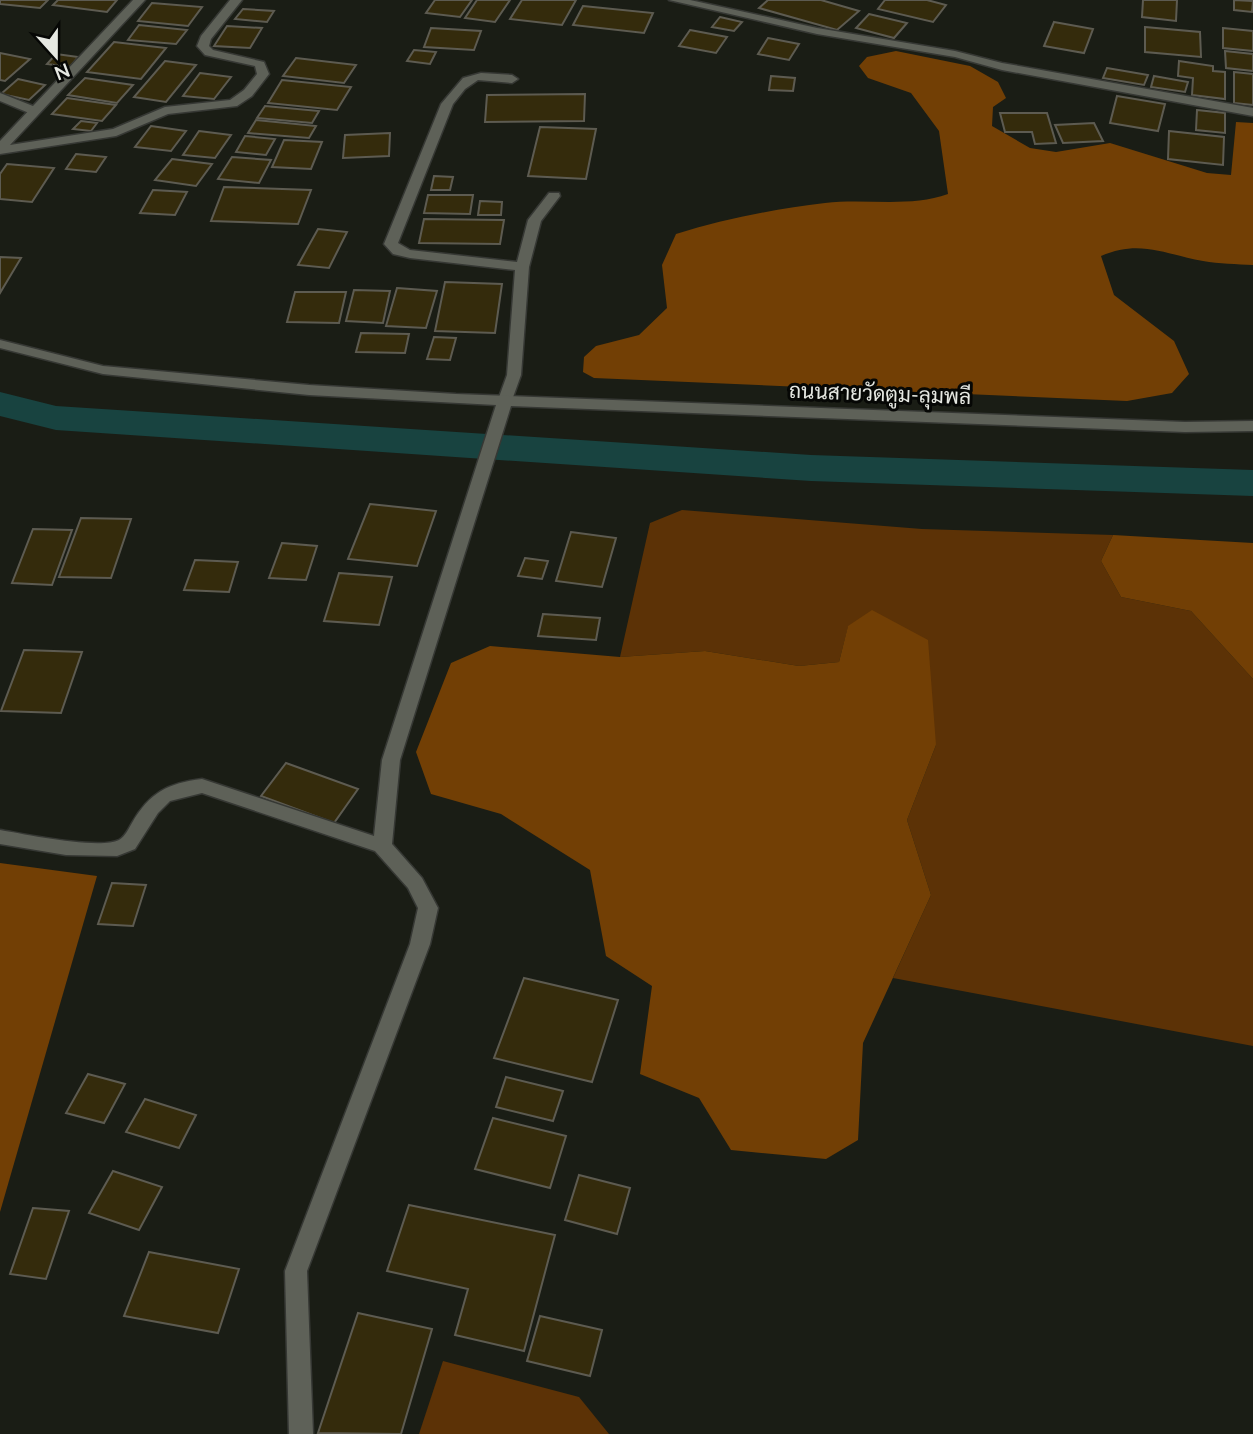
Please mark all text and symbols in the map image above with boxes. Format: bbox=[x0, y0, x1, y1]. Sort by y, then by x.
north arrow bbox=[21, 21, 91, 91]
text: N bbox=[51, 59, 73, 86]
street label: ถนนสายวัดตูม-ลุมพลี bbox=[788, 377, 972, 412]

